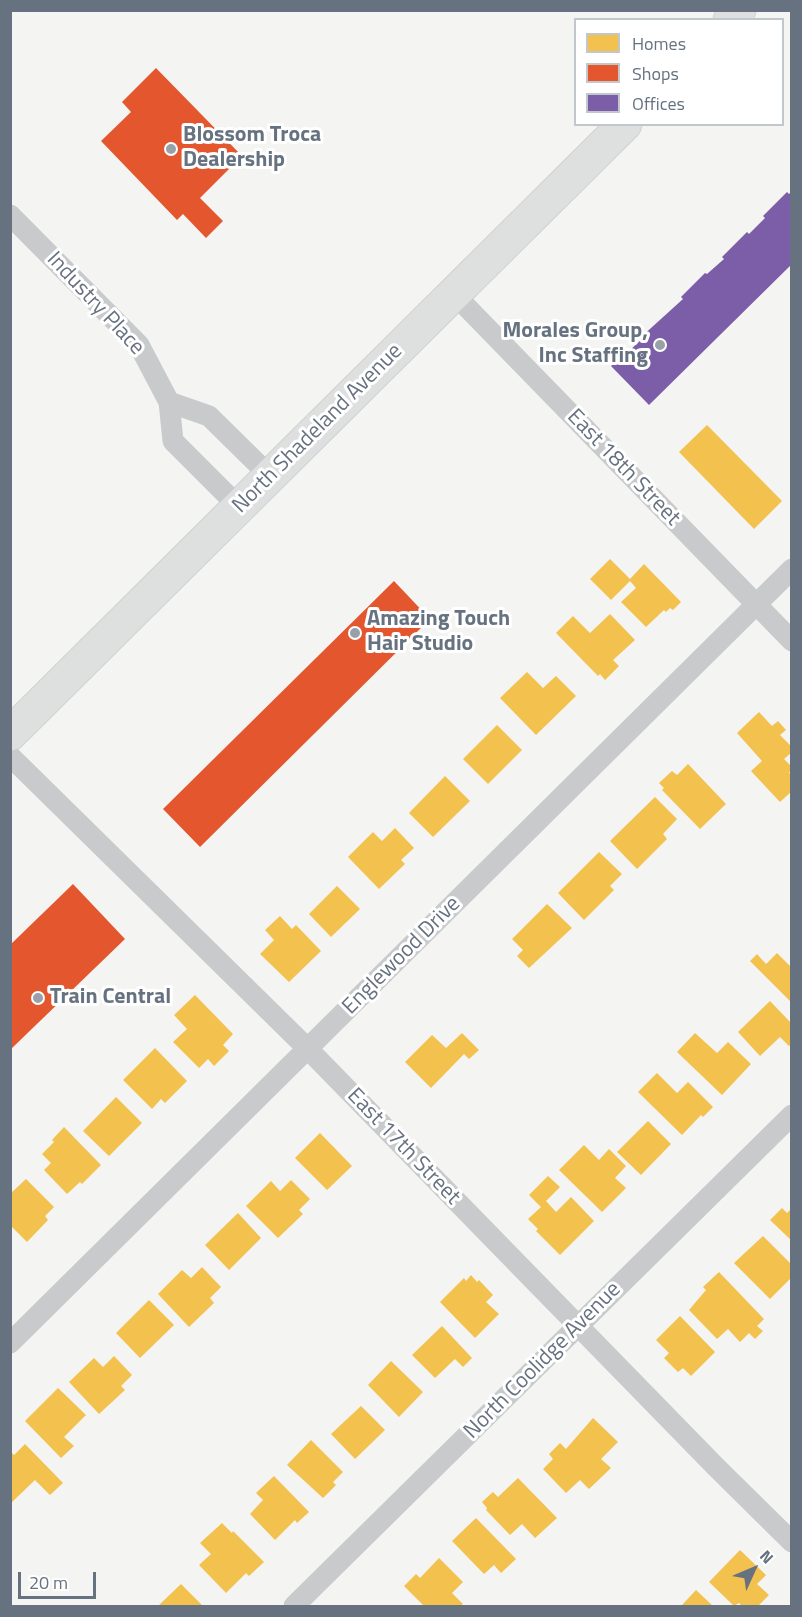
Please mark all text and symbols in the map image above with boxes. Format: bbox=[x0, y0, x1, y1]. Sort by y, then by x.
legend bbox=[574, 18, 784, 126]
text: Homes bbox=[632, 30, 686, 57]
text: Shops bbox=[632, 60, 679, 87]
text: Offices bbox=[632, 90, 685, 117]
place label: Blossom Troca Dealership bbox=[183, 123, 321, 174]
marker: Blossom Troca Dealership bbox=[164, 142, 178, 156]
street label: Industry Place bbox=[41, 247, 149, 361]
place label: Morales Group, Inc Staffing bbox=[502, 319, 648, 370]
marker: Morales Group, Inc Staffing bbox=[653, 338, 667, 352]
street label: North Shadeland Avenue bbox=[228, 339, 408, 519]
street label: East 18th Street bbox=[561, 404, 685, 532]
place label: Amazing Touch Hair Studio bbox=[367, 607, 510, 658]
marker: Amazing Touch Hair Studio bbox=[348, 626, 362, 640]
street label: Englewood Drive bbox=[338, 892, 466, 1020]
place label: Train Central bbox=[50, 985, 171, 1011]
marker: Train Central bbox=[31, 991, 45, 1005]
street label: East 17th Street bbox=[341, 1083, 465, 1211]
street label: North Coolidge Avenue bbox=[459, 1277, 627, 1445]
north arrow bbox=[724, 1539, 784, 1599]
text: N bbox=[754, 1544, 779, 1569]
scale bar bbox=[21, 1560, 99, 1598]
text: 20 m bbox=[29, 1569, 68, 1596]

